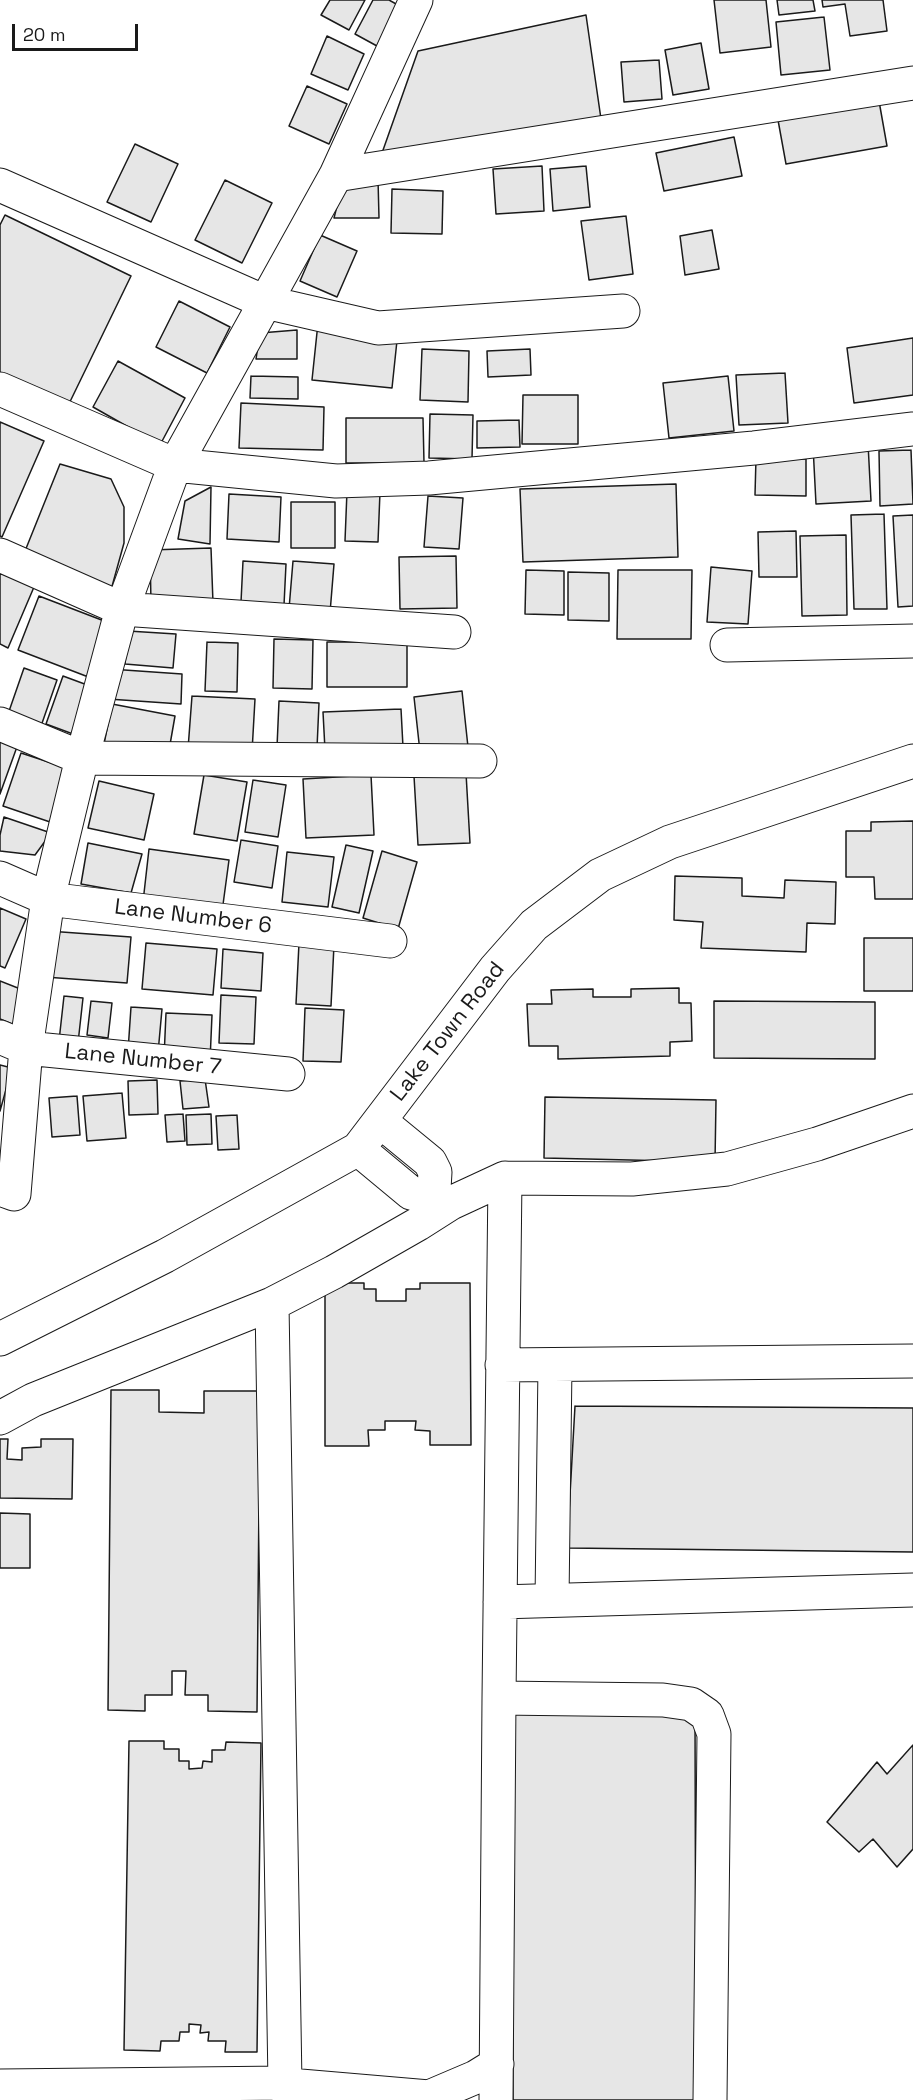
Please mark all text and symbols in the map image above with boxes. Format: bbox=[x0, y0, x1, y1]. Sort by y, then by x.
scale bar bbox=[15, 12, 141, 50]
text: 20 m bbox=[23, 23, 66, 46]
street label: Lane Number 6 bbox=[113, 894, 273, 940]
street label: Lake Town Road bbox=[385, 957, 511, 1107]
street label: Lane Number 7 bbox=[63, 1039, 223, 1081]

